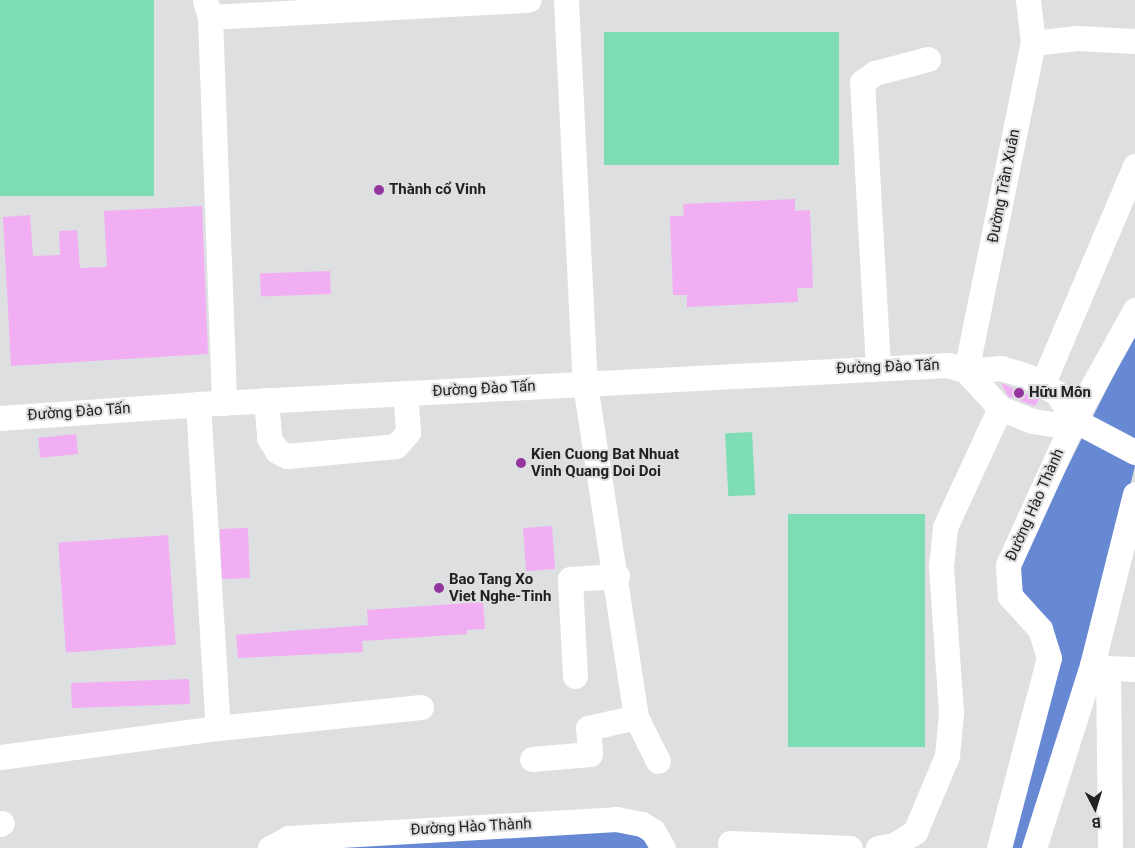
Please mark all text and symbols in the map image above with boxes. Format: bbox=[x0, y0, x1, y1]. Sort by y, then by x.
street label: Đường Trần Xuân bbox=[984, 128, 1024, 244]
place label: Thành cổ Vinh bbox=[389, 181, 486, 199]
marker: Thành cổ Vinh bbox=[373, 184, 385, 196]
street label: Đường Đào Tấn bbox=[836, 356, 940, 378]
street label: Đường Đào Tấn bbox=[432, 377, 536, 401]
place label: Hữu Môn bbox=[1029, 384, 1091, 402]
marker: Hữu Môn bbox=[1013, 387, 1025, 399]
street label: Đường Đào Tấn bbox=[27, 399, 131, 425]
place label: Kien Cuong Bat Nhuat Vinh Quang Doi Doi bbox=[531, 445, 679, 480]
street label: Đường Hào Thành bbox=[1002, 446, 1068, 564]
marker: Kien Cuong Bat Nhuat Vinh Quang Doi Doi bbox=[515, 457, 527, 469]
place label: Bao Tang Xo Viet Nghe-Tinh bbox=[449, 570, 551, 605]
marker: Bao Tang Xo Viet Nghe-Tinh bbox=[433, 582, 445, 594]
north arrow bbox=[1070, 783, 1120, 833]
street label: Đường Hào Thành bbox=[410, 815, 532, 839]
text: B bbox=[1091, 815, 1101, 831]

